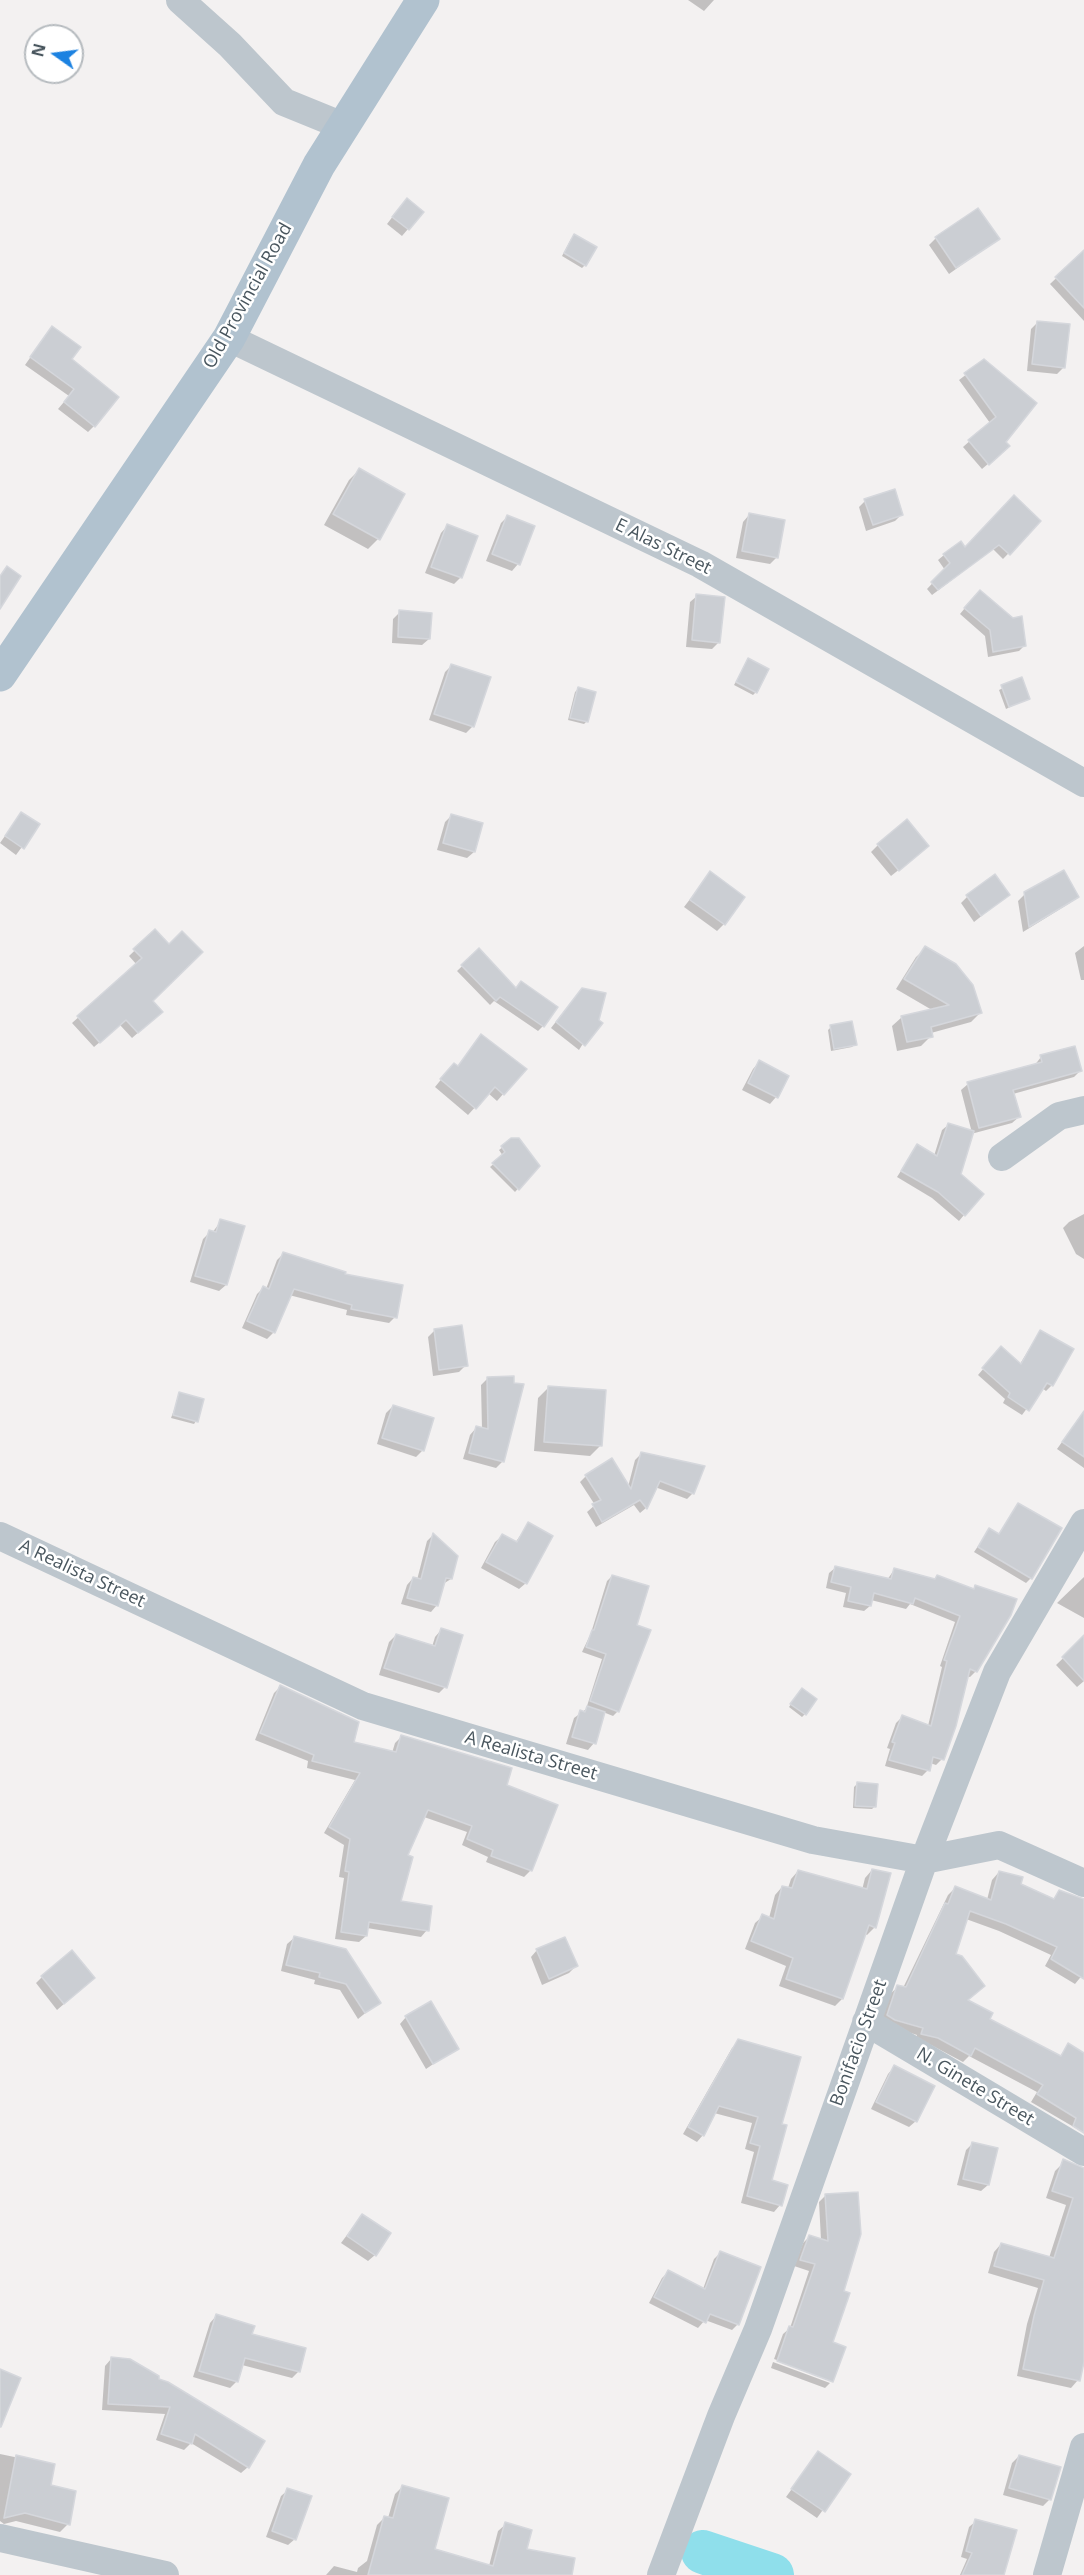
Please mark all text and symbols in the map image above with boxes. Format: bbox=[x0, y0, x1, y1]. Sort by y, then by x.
north arrow bbox=[24, 24, 84, 84]
text: N bbox=[26, 41, 51, 59]
street label: Old Provincial Road bbox=[199, 219, 297, 373]
street label: E Alas Street bbox=[611, 514, 715, 580]
street label: A Realista Street bbox=[16, 1535, 148, 1613]
street label: A Realista Street bbox=[463, 1727, 599, 1785]
street label: Bonifacio Street bbox=[826, 1977, 892, 2109]
street label: N. Ginete Street bbox=[912, 2043, 1038, 2131]

